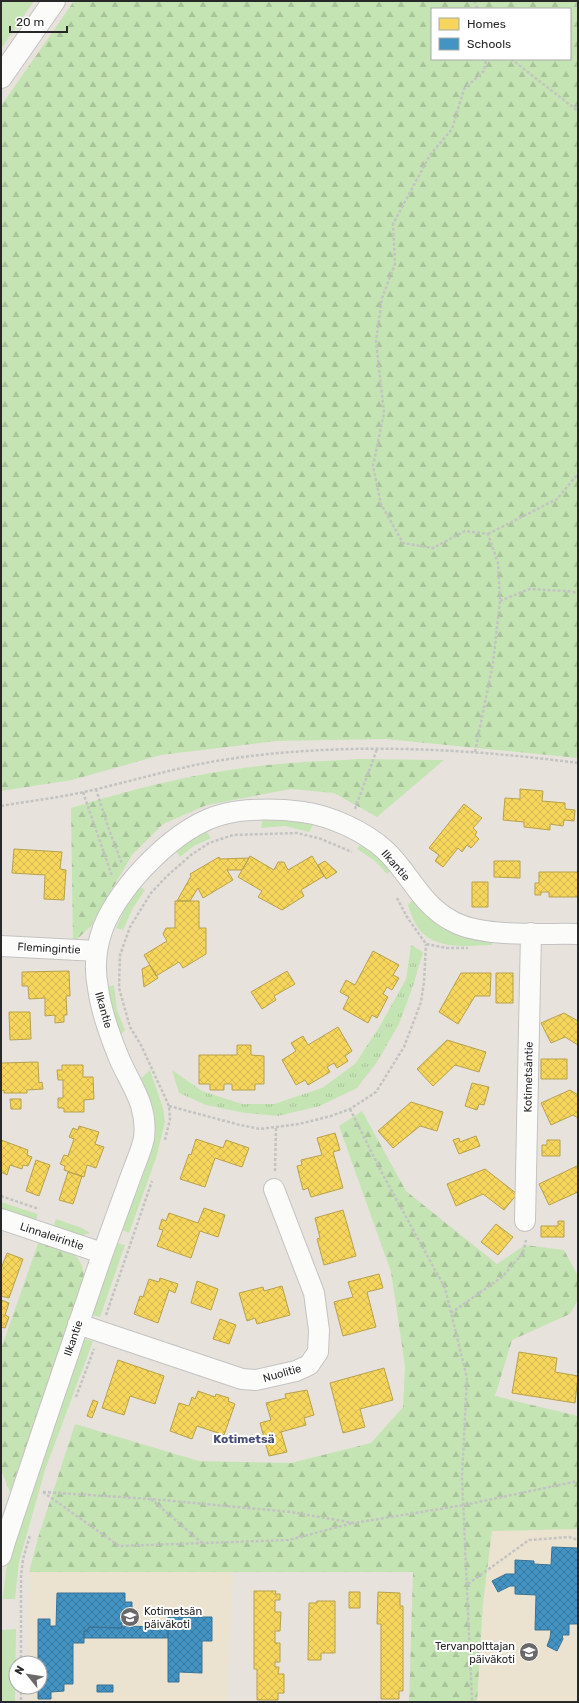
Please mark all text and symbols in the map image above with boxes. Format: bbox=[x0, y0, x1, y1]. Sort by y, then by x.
scale bar bbox=[10, 8, 67, 34]
legend bbox=[431, 8, 571, 60]
text: 20 m bbox=[16, 15, 44, 29]
text: Homes bbox=[467, 17, 506, 31]
text: Schools bbox=[467, 37, 511, 51]
street label: Ilkantie bbox=[379, 847, 413, 884]
street label: Flemingintie bbox=[17, 940, 81, 957]
street label: Ilkantie bbox=[92, 991, 115, 1030]
street label: Kotimetsäntie bbox=[521, 1041, 536, 1113]
street label: Linnaleirintie bbox=[18, 1220, 85, 1253]
street label: Ilkantie bbox=[61, 1319, 86, 1358]
street label: Nuolitie bbox=[262, 1362, 303, 1385]
district label: Kotimetsä bbox=[213, 1432, 275, 1446]
place label: Kotimetsän päiväkoti bbox=[144, 1605, 202, 1631]
school or university icon: Kotimetsän päiväkoti bbox=[119, 1606, 141, 1628]
place label: Tervanpolttajan päiväkoti bbox=[435, 1640, 515, 1666]
school or university icon: Tervanpolttajan päiväkoti bbox=[518, 1641, 540, 1663]
north arrow bbox=[8, 1655, 48, 1695]
text: N bbox=[12, 1664, 27, 1677]

